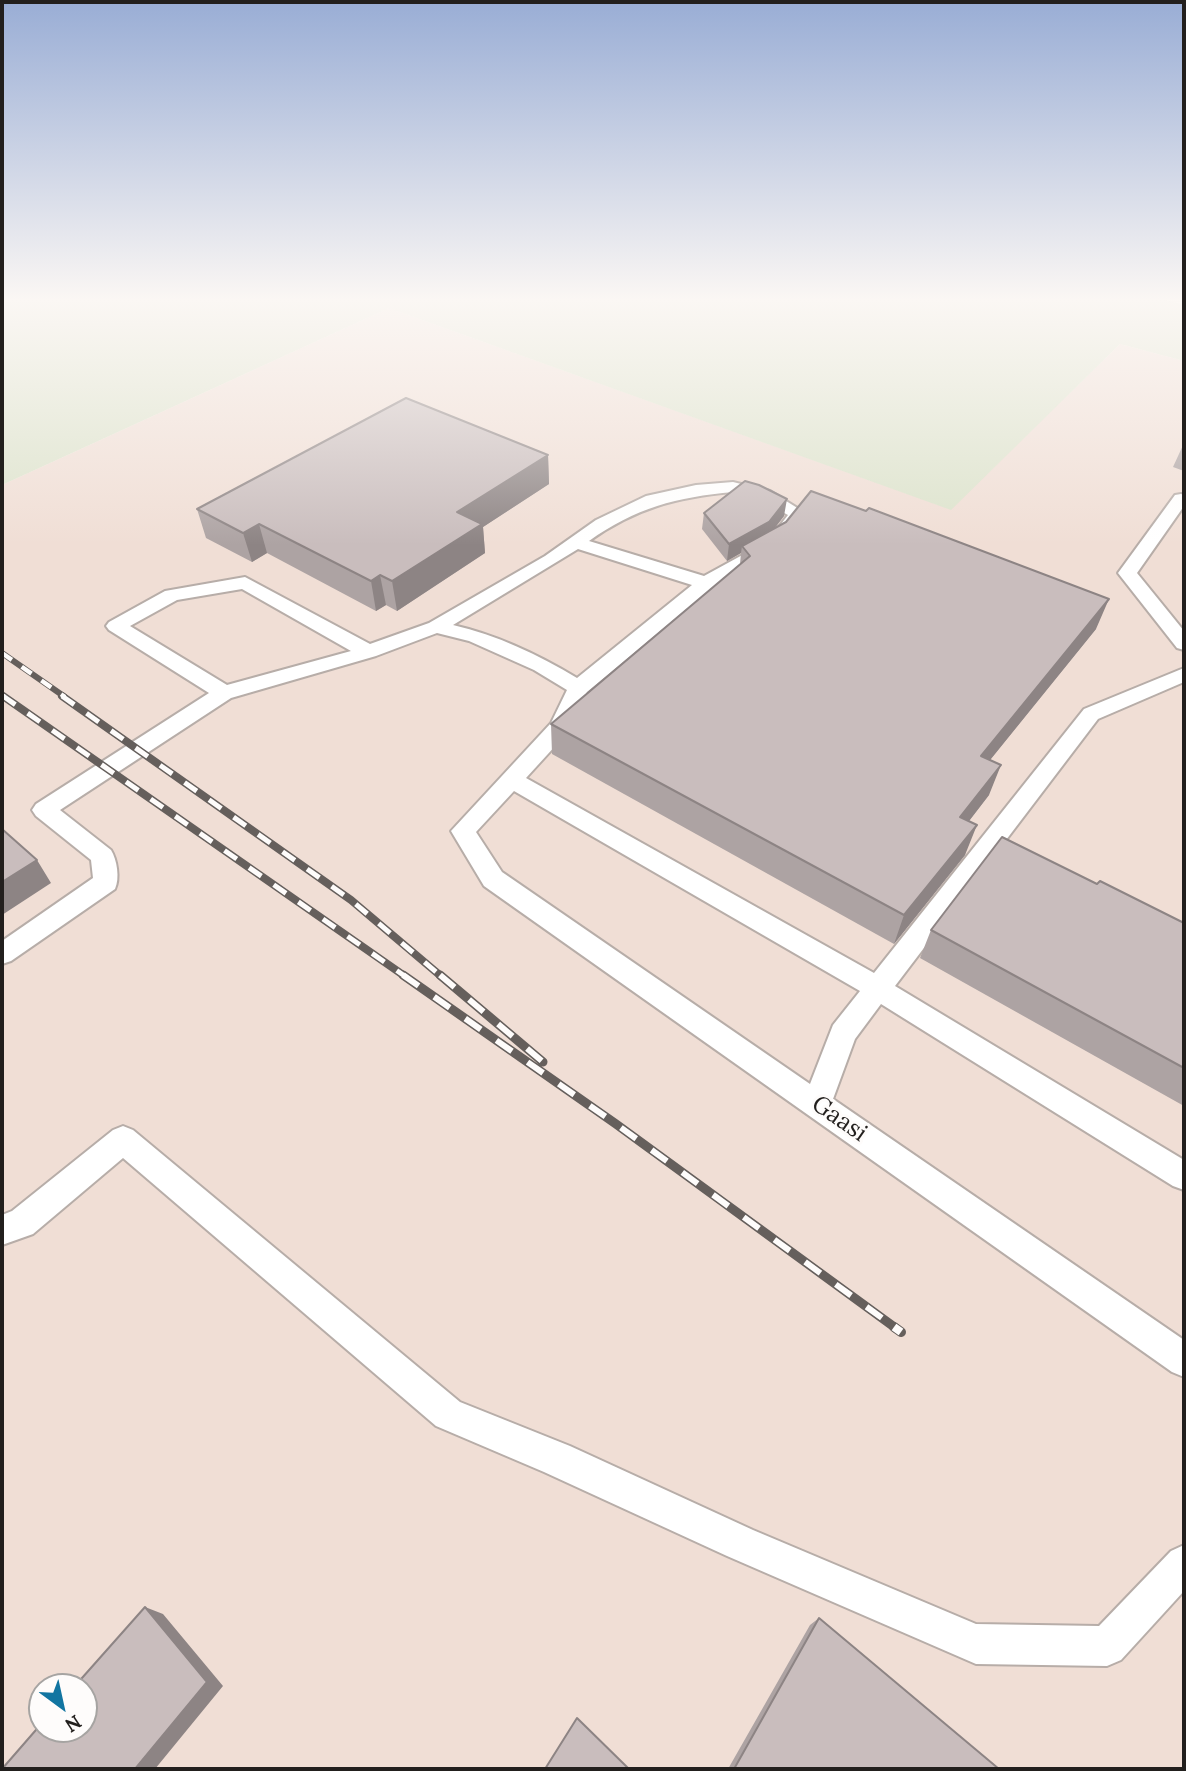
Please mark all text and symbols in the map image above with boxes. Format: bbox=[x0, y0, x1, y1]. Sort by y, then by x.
street label: Gaasi bbox=[806, 1090, 872, 1148]
north arrow bbox=[28, 1673, 98, 1743]
text: N bbox=[61, 1710, 86, 1738]

